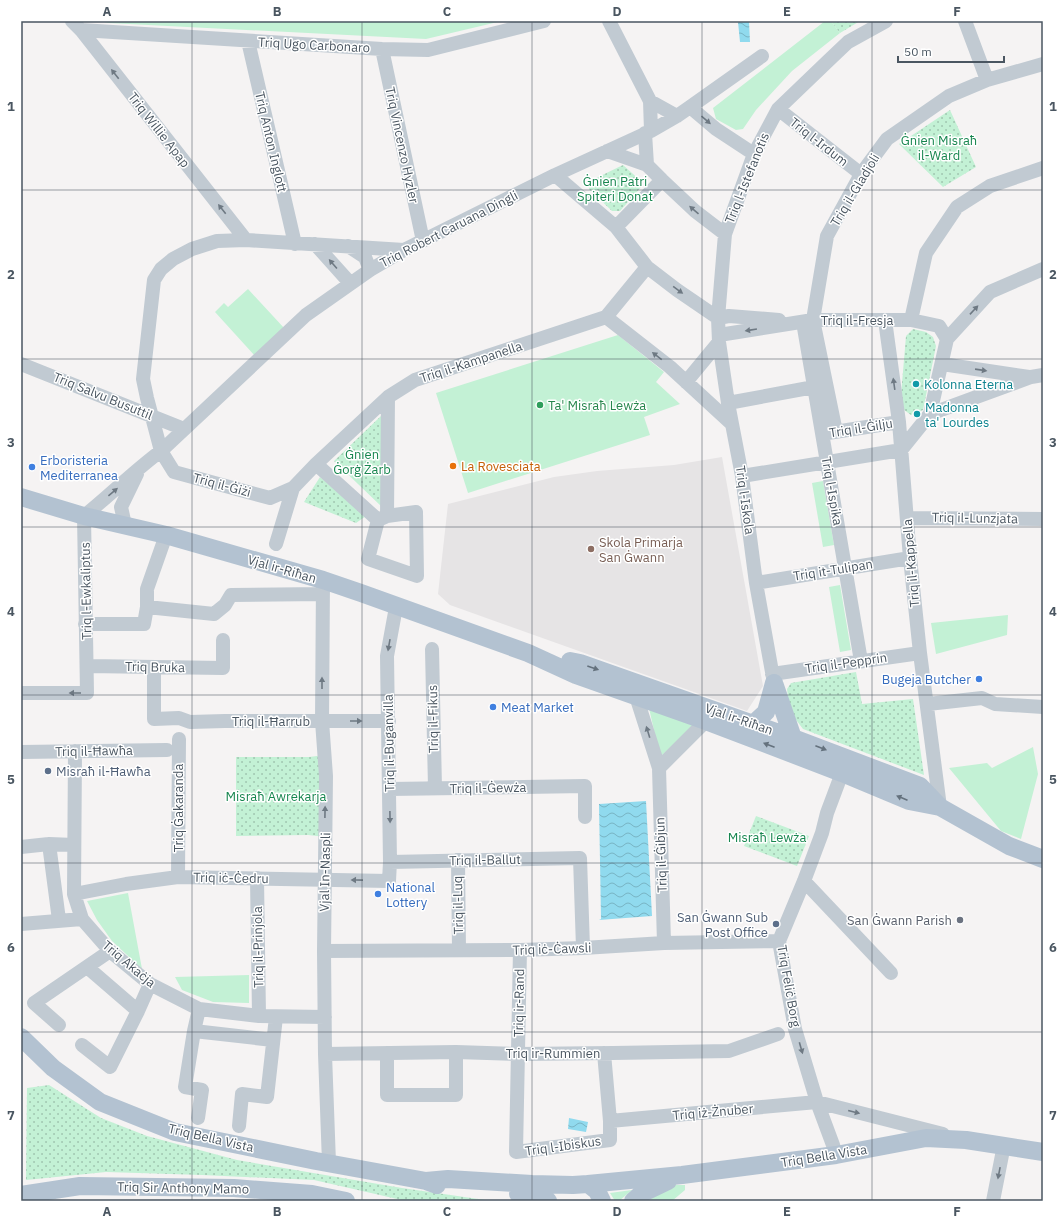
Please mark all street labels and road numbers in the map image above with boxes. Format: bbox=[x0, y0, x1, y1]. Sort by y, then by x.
street label: Triq Ugo Carbonaro bbox=[258, 34, 370, 56]
street label: Triq Vincenzo Hyzler bbox=[381, 85, 423, 205]
street label: Triq Willie Apap bbox=[124, 89, 194, 171]
street label: Triq Anton Inglott bbox=[251, 90, 291, 194]
street label: Triq l-Irdum bbox=[786, 114, 852, 170]
street label: Triq l-Istefanotis bbox=[721, 130, 773, 226]
street label: Triq il-Gladjoli bbox=[827, 151, 883, 229]
street label: Triq Robert Caruana Dingli bbox=[377, 187, 521, 271]
street label: Triq il-Fresja bbox=[821, 312, 893, 329]
street label: Triq il-Kampanella bbox=[418, 337, 524, 387]
street label: Triq Salvu Busuttil bbox=[51, 368, 156, 424]
street label: Triq il-Ġilju bbox=[828, 415, 894, 441]
street label: Triq l-Ispika bbox=[818, 455, 846, 527]
street label: Triq l-Iskola bbox=[732, 464, 758, 536]
street label: Triq il-Ġiżi bbox=[191, 469, 253, 501]
street label: Triq il-Lunzjata bbox=[932, 509, 1018, 527]
street label: Triq il-Kappella bbox=[899, 518, 923, 608]
street label: Triq l-Ewkaliptus bbox=[77, 542, 95, 640]
street label: Vjal ir-Riħan bbox=[246, 551, 318, 587]
street label: Triq it-Tulipan bbox=[792, 555, 874, 585]
street label: Triq il-Pepprin bbox=[804, 649, 888, 677]
street label: Triq Bruka bbox=[125, 658, 185, 676]
street label: Triq il-Fikus bbox=[424, 685, 442, 753]
street label: Triq il-Buganvilla bbox=[380, 694, 398, 792]
street label: Vjal ir-Riħan bbox=[703, 699, 775, 739]
street label: Triq il-Ħarrub bbox=[232, 713, 310, 730]
street label: Triq il-Ħawħa bbox=[55, 742, 133, 760]
street label: Triq Ġakaranda bbox=[170, 764, 187, 852]
street label: Triq il-Ġewża bbox=[450, 779, 526, 797]
street label: Triq il-Ġibjun bbox=[651, 817, 671, 893]
street label: Vjal In-Naspli bbox=[316, 832, 334, 912]
street label: Triq il-Ballut bbox=[449, 851, 521, 869]
street label: Triq iċ-Ċedru bbox=[193, 869, 269, 887]
street label: Triq il-Luq bbox=[449, 876, 467, 934]
street label: Triq il-Prinjola bbox=[249, 906, 267, 988]
street label: Triq Akaċja bbox=[99, 937, 159, 991]
street label: Triq iċ-Ċawsli bbox=[512, 939, 592, 959]
street label: Triq Feliċ Borg bbox=[773, 944, 805, 1029]
street label: Triq ir-Rand bbox=[510, 969, 528, 1037]
street label: Triq ir-Rummien bbox=[506, 1045, 600, 1062]
street label: Triq iż-Żnuber bbox=[672, 1100, 754, 1124]
street label: Triq Bella Vista bbox=[167, 1120, 255, 1156]
street label: Triq l-Ibiskus bbox=[524, 1132, 602, 1160]
street label: Triq Bella Vista bbox=[780, 1141, 868, 1171]
street label: Triq Sir Anthony Mamo bbox=[117, 1178, 249, 1198]

